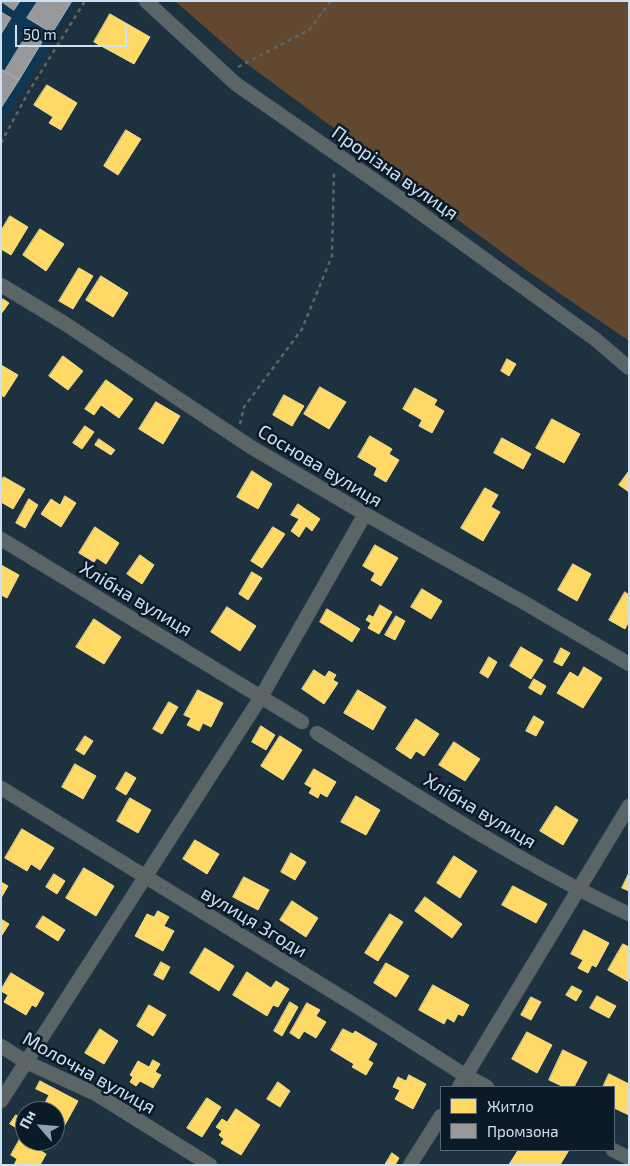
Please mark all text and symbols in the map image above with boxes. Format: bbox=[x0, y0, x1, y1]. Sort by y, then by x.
scale bar bbox=[18, 15, 130, 47]
text: 50 m bbox=[23, 25, 57, 43]
street label: Прорізна вулиця bbox=[327, 121, 463, 225]
street label: Соснова вулиця bbox=[254, 420, 386, 512]
street label: Хлібна вулиця bbox=[76, 556, 196, 642]
street label: Хлібна вулиця bbox=[420, 768, 540, 854]
street label: вулиця Згоди bbox=[197, 881, 311, 963]
street label: Молочна вулиця bbox=[19, 1027, 159, 1119]
legend bbox=[440, 1086, 615, 1151]
text: Житло bbox=[487, 1097, 534, 1115]
north arrow bbox=[15, 1101, 65, 1151]
text: Пн bbox=[15, 1107, 39, 1131]
text: Промзона bbox=[487, 1122, 559, 1140]

